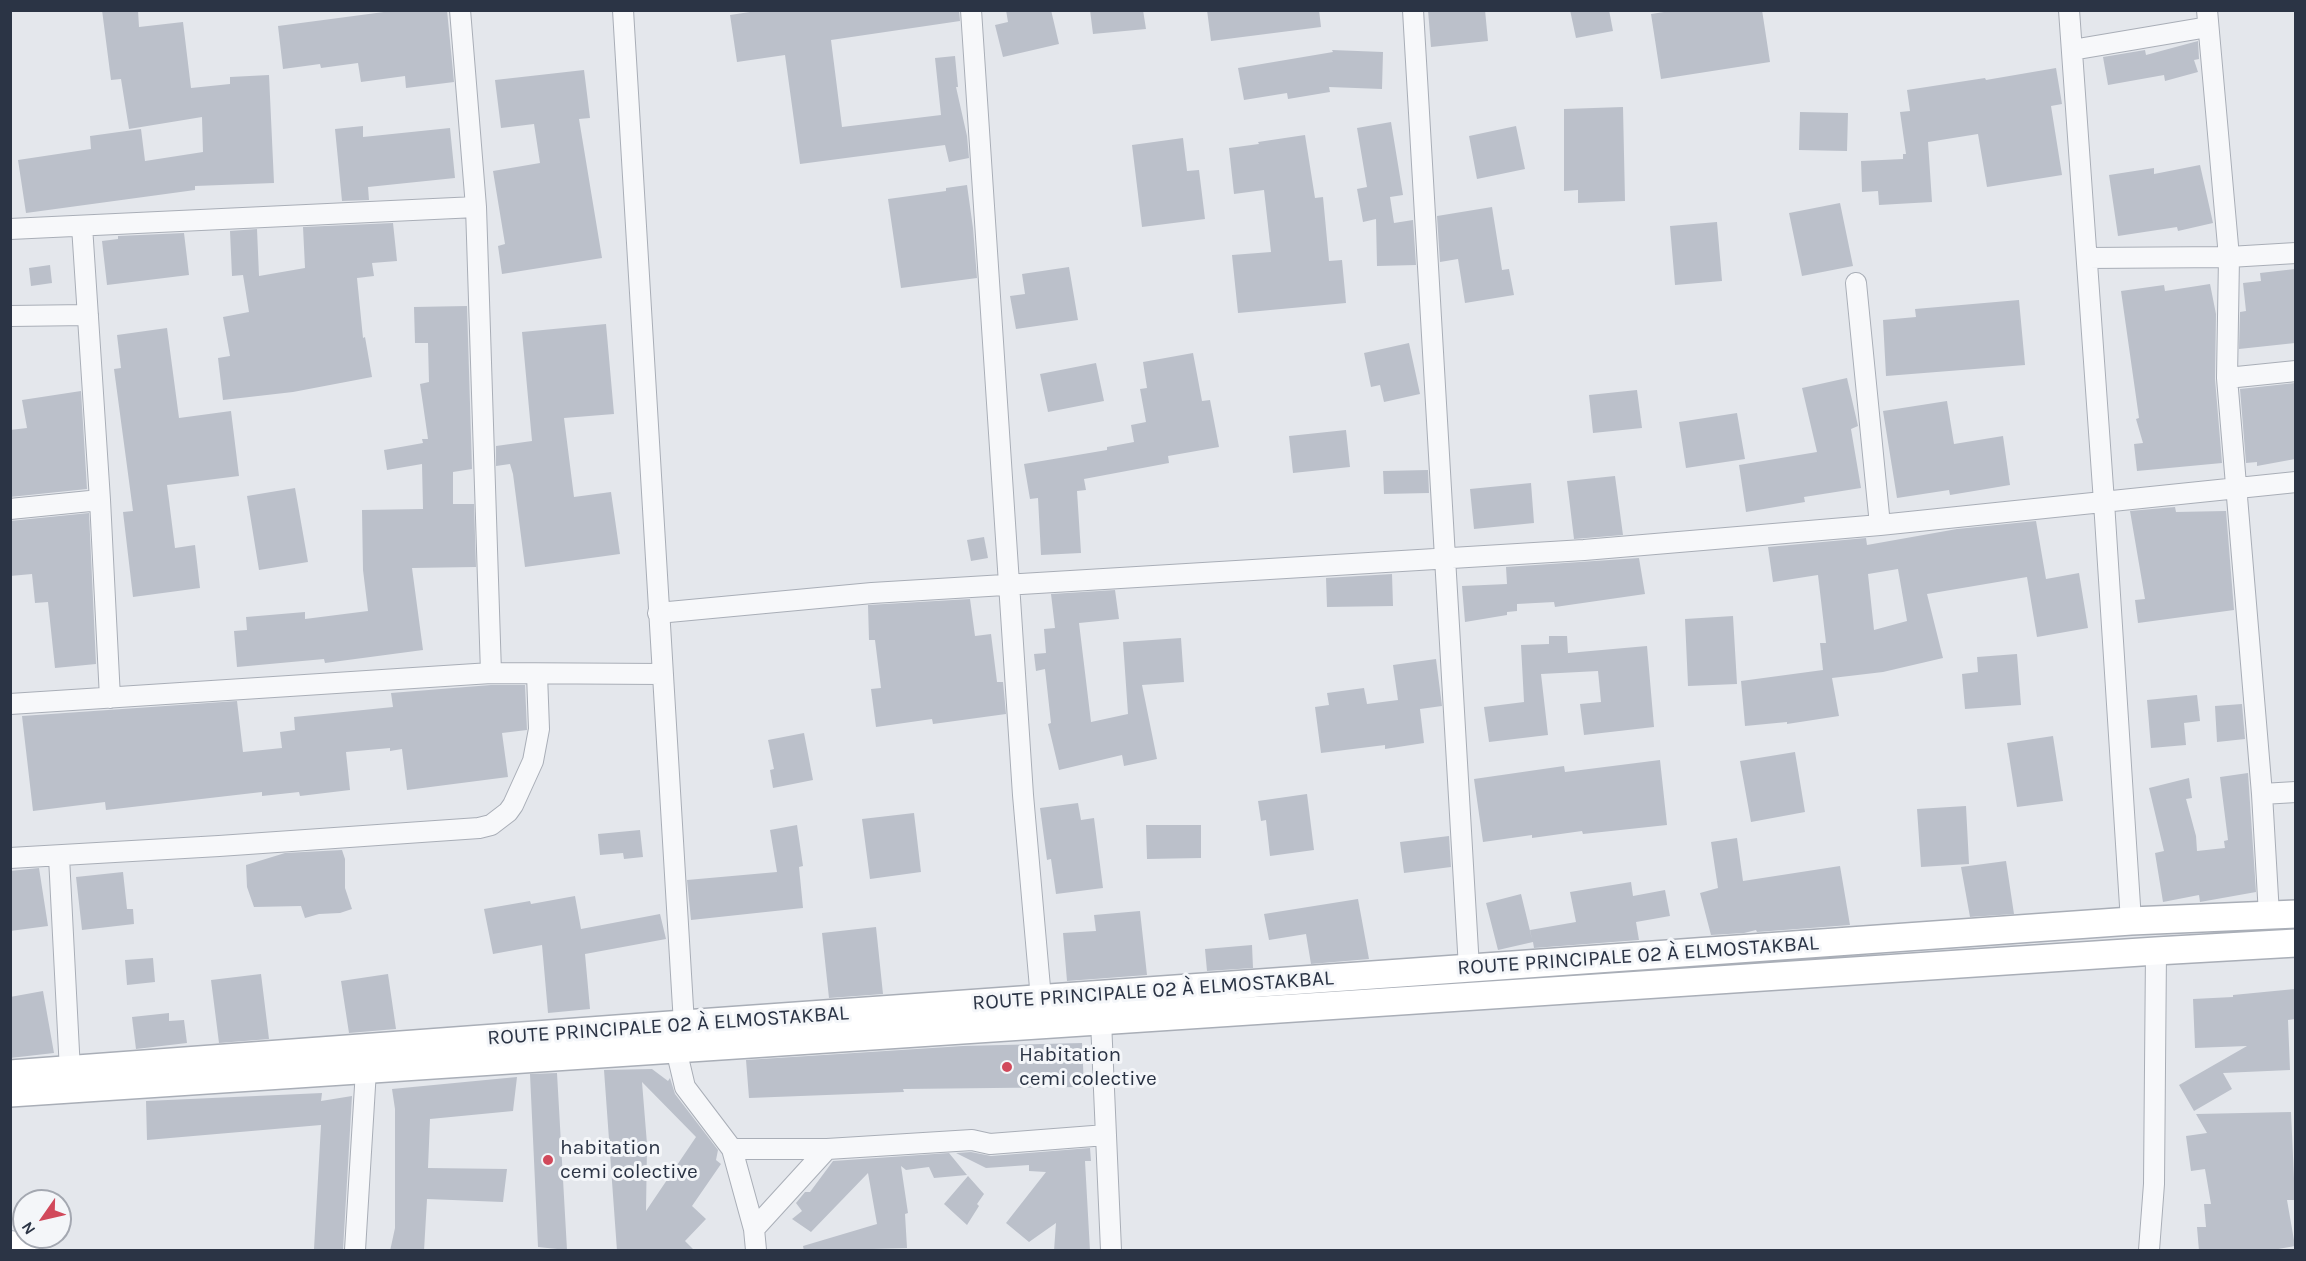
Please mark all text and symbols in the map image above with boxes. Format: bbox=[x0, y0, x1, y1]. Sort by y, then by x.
street label: ROUTE PRINCIPALE 02 À ELMOSTAKBAL bbox=[1457, 931, 1819, 981]
street label: ROUTE PRINCIPALE 02 À ELMOSTAKBAL bbox=[972, 966, 1334, 1016]
street label: ROUTE PRINCIPALE 02 À ELMOSTAKBAL bbox=[487, 1001, 849, 1051]
place label: Habitation cemi colective bbox=[1019, 1042, 1157, 1092]
marker: Habitation cemi colective bbox=[1000, 1060, 1014, 1074]
place label: habitation cemi colective bbox=[560, 1135, 698, 1185]
marker: habitation cemi colective bbox=[541, 1153, 555, 1167]
north arrow bbox=[12, 1189, 72, 1249]
text: N bbox=[17, 1218, 39, 1238]

